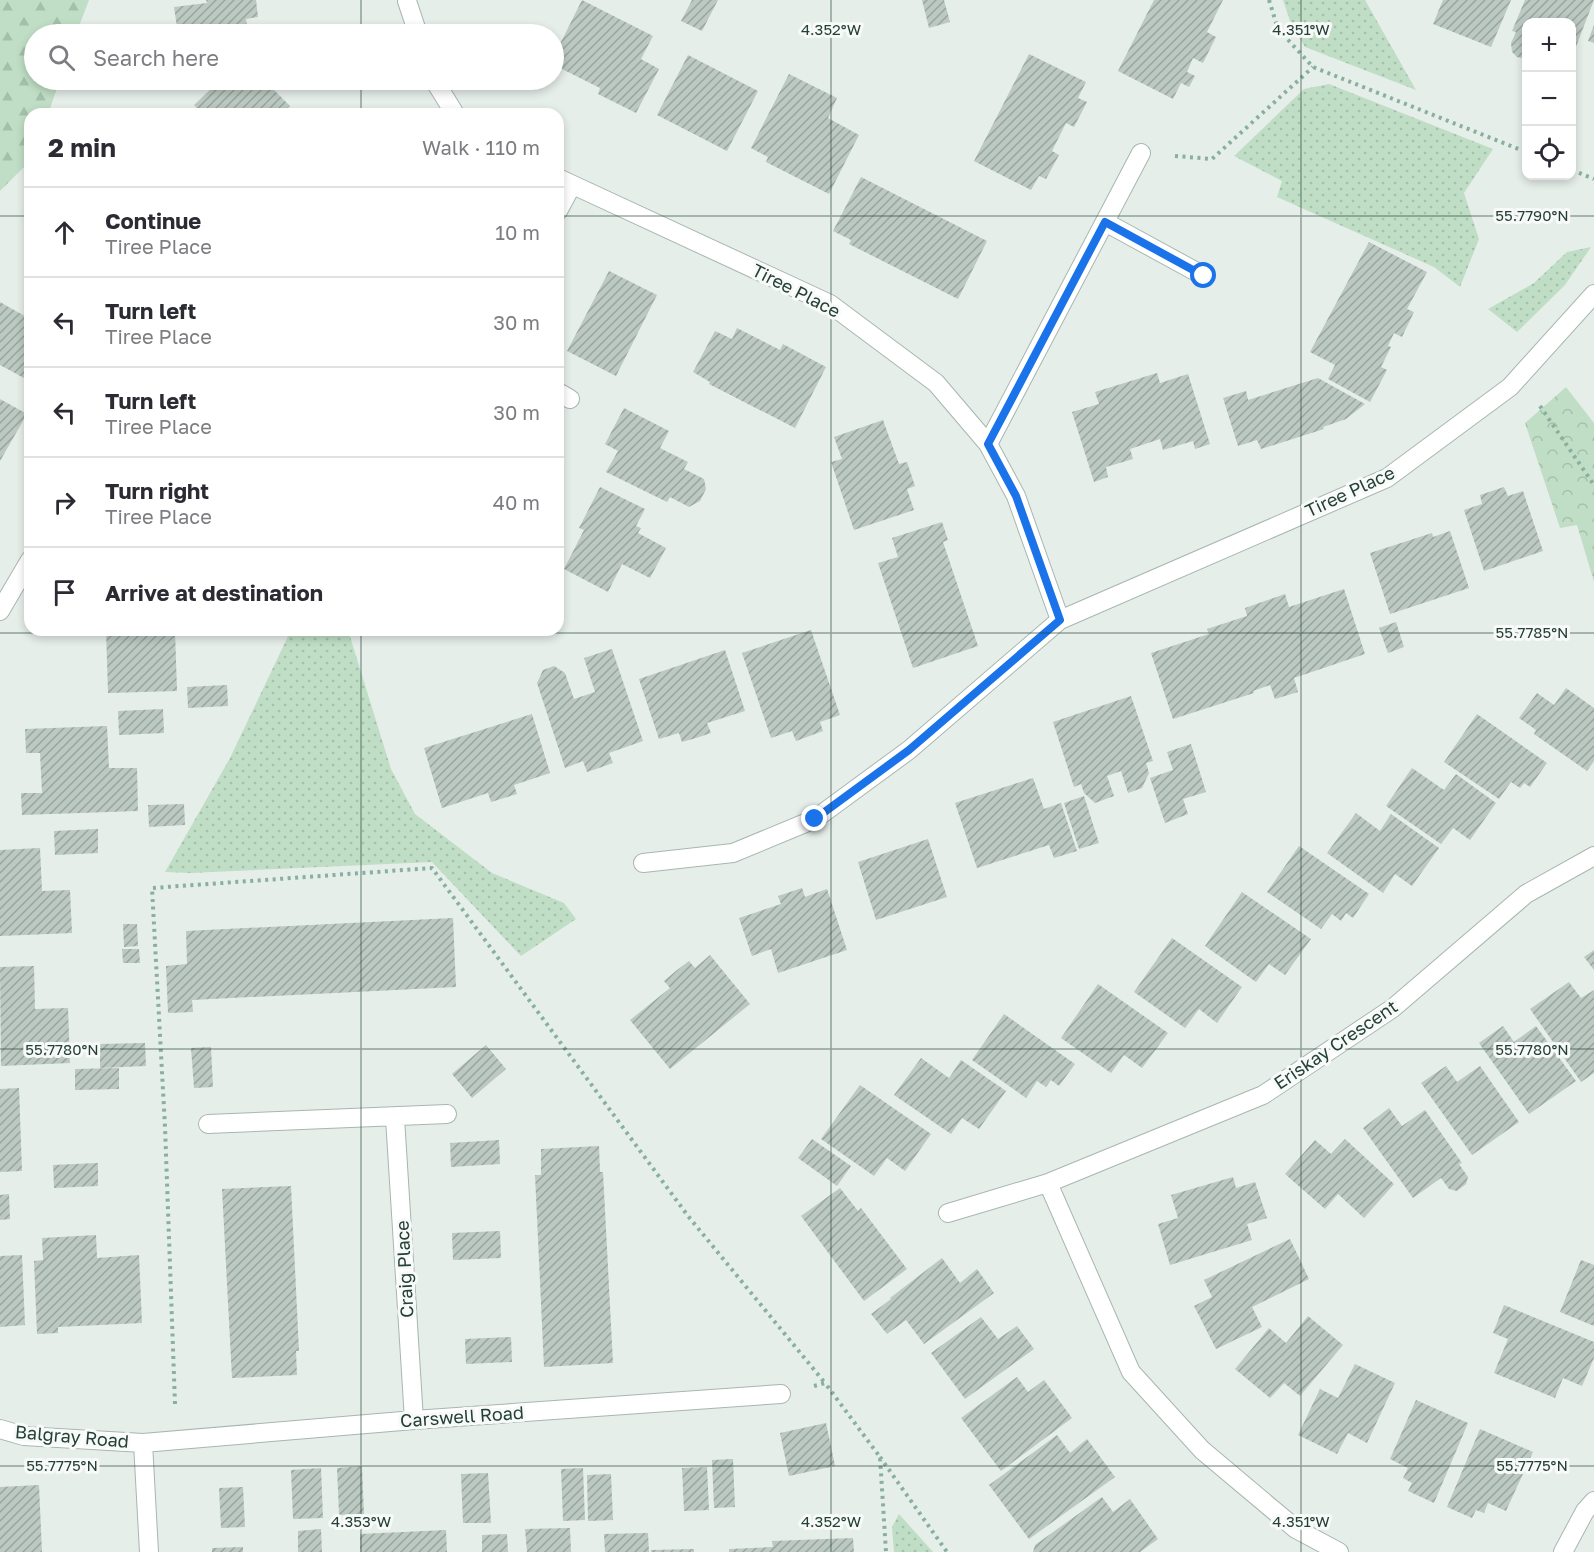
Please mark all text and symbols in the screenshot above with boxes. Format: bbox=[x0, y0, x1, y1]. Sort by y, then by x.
map controls bbox=[1522, 18, 1576, 180]
button: + bbox=[1522, 18, 1576, 72]
text: 4.352°W bbox=[801, 20, 861, 38]
text: 4.351°W bbox=[1272, 20, 1330, 38]
search box bbox=[24, 24, 564, 90]
icon: search bbox=[45, 41, 78, 74]
text: Search here bbox=[93, 44, 219, 71]
button: − bbox=[1522, 72, 1576, 126]
button: locate bbox=[1522, 126, 1576, 180]
text: 2 min bbox=[48, 132, 116, 163]
text: Walk · 110 m bbox=[422, 135, 540, 159]
text: 55.7790°N bbox=[1495, 206, 1569, 224]
text: Continue bbox=[105, 207, 201, 234]
icon: ahead bbox=[48, 216, 81, 249]
text: 10 m bbox=[495, 220, 540, 244]
text: Tiree Place bbox=[105, 234, 212, 258]
street label: Tiree Place bbox=[749, 258, 844, 322]
route start bbox=[1190, 262, 1216, 288]
text: Turn left bbox=[105, 297, 196, 324]
icon: left bbox=[48, 306, 81, 339]
text: 30 m bbox=[493, 310, 540, 334]
text: Tiree Place bbox=[105, 324, 212, 348]
text: Turn left bbox=[105, 387, 196, 414]
icon: left bbox=[48, 396, 81, 429]
text: 30 m bbox=[493, 400, 540, 424]
text: Tiree Place bbox=[105, 414, 212, 438]
street label: Tiree Place bbox=[1301, 461, 1398, 521]
text: Turn right bbox=[105, 477, 209, 504]
icon: right bbox=[48, 486, 81, 519]
text: 40 m bbox=[493, 490, 540, 514]
text: Tiree Place bbox=[105, 504, 212, 528]
icon: arrive bbox=[48, 576, 81, 609]
text: Arrive at destination bbox=[105, 579, 323, 606]
text: 55.7785°N bbox=[1496, 623, 1568, 641]
route end bbox=[801, 805, 827, 831]
street label: Eriskay Crescent bbox=[1270, 995, 1401, 1094]
text: 55.7780°N bbox=[25, 1040, 99, 1058]
text: 55.7780°N bbox=[1495, 1040, 1569, 1058]
street label: Craig Place bbox=[390, 1220, 418, 1318]
street label: Carswell Road bbox=[399, 1401, 525, 1431]
street label: Balgray Road bbox=[14, 1420, 130, 1452]
text: 55.7775°N bbox=[26, 1456, 98, 1474]
text: 55.7775°N bbox=[1496, 1456, 1568, 1474]
text: 4.353°W bbox=[331, 1512, 391, 1530]
text: 4.352°W bbox=[801, 1512, 861, 1530]
text: 4.351°W bbox=[1272, 1512, 1330, 1530]

